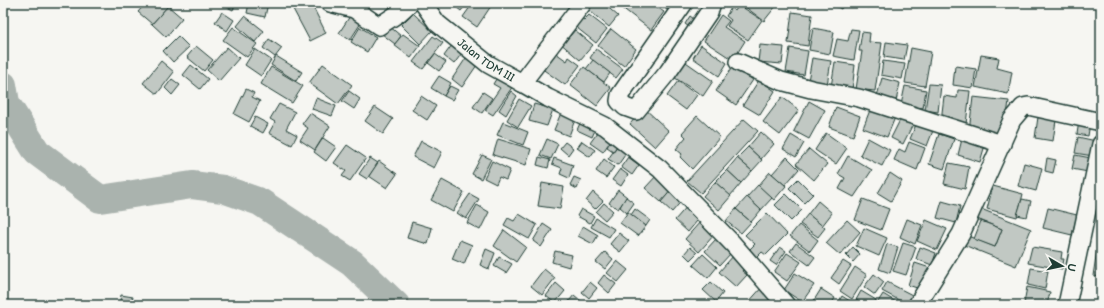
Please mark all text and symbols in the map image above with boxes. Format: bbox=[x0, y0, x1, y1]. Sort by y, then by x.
street label: Jalan TDM III bbox=[455, 36, 517, 85]
north arrow bbox=[1042, 246, 1082, 286]
text: U bbox=[1064, 263, 1078, 273]

